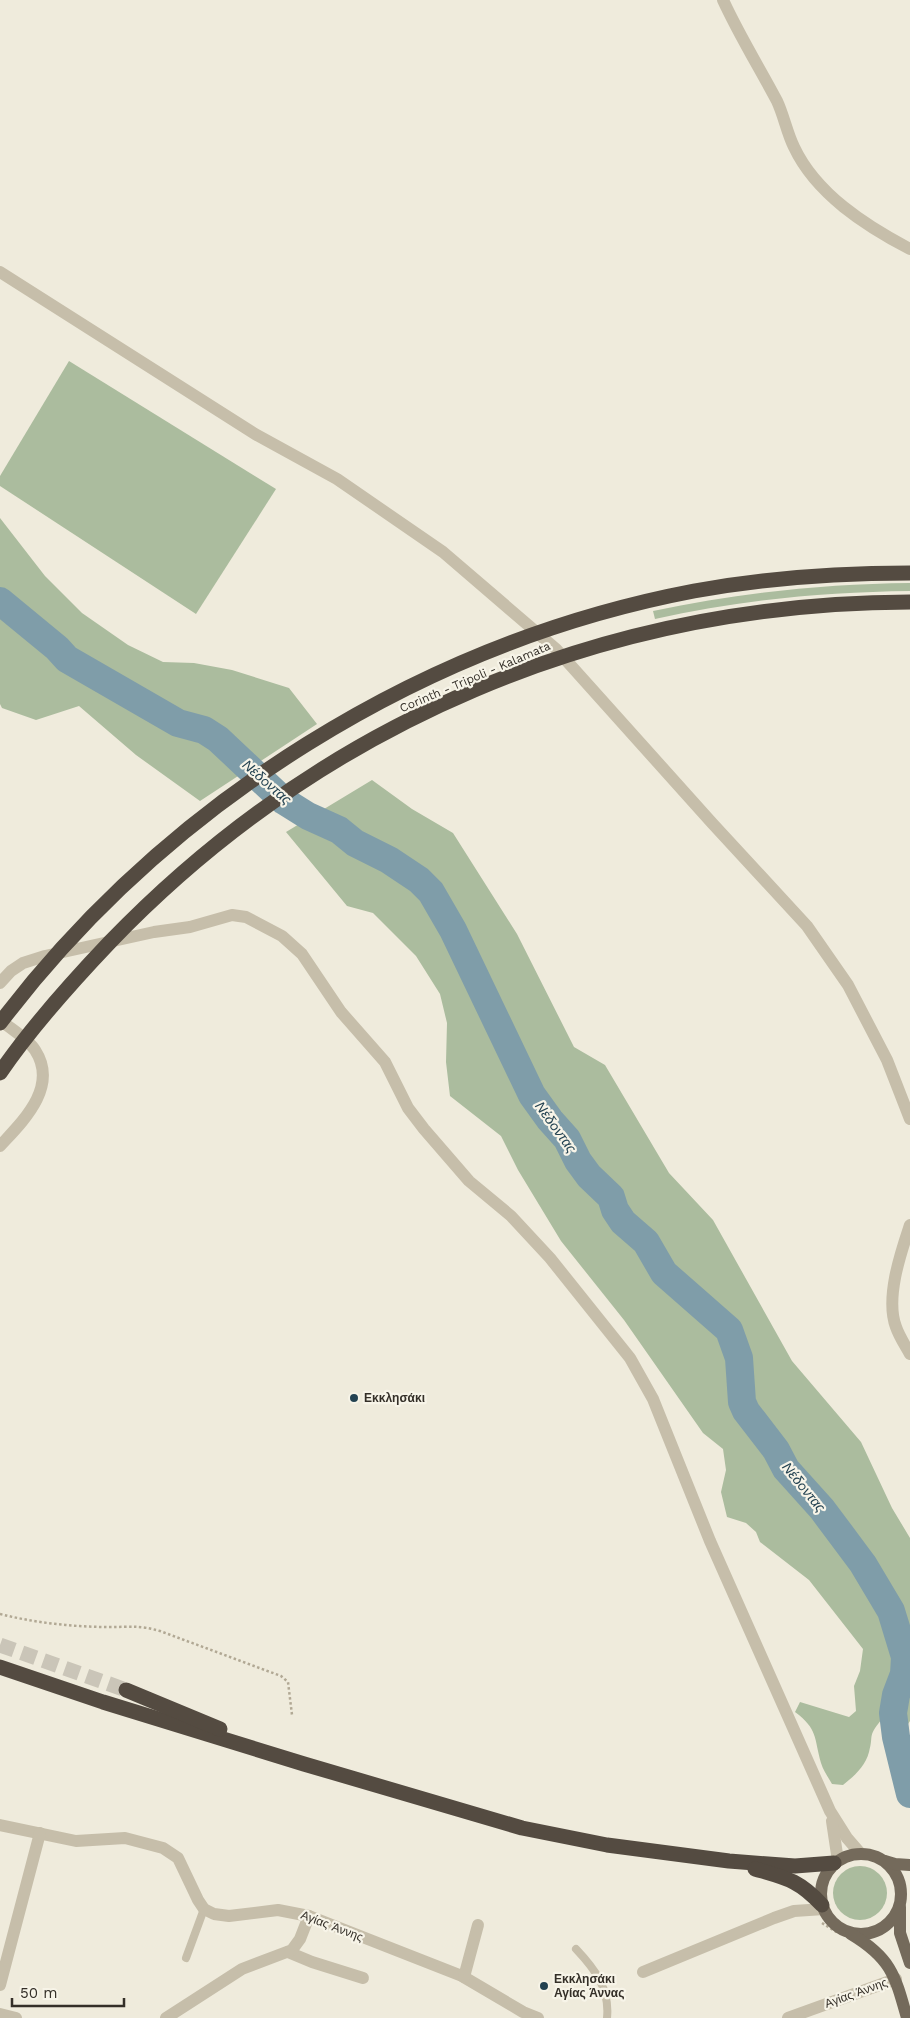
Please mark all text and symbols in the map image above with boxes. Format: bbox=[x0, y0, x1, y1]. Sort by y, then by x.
street label: Corinth - Tripoli - Kalamata bbox=[397, 639, 553, 715]
water label: Νέδoντας bbox=[239, 757, 295, 808]
water label: Νέδoντας bbox=[532, 1098, 580, 1156]
place label: Εκκλησάκι bbox=[364, 1391, 425, 1405]
marker: Εκκλησάκι bbox=[348, 1392, 360, 1404]
water label: Νέδoντας bbox=[779, 1459, 829, 1515]
street label: Αγίας Άννης bbox=[299, 1908, 365, 1944]
place label: Εκκλησάκι Αγίας Άννας bbox=[554, 1972, 624, 2000]
street label: Αγίας Άννης bbox=[823, 1975, 889, 2011]
scale bar bbox=[12, 1976, 125, 2008]
marker: Εκκλησάκι Αγίας Άννας bbox=[538, 1980, 550, 1992]
text: 50 m bbox=[20, 1984, 57, 2002]

